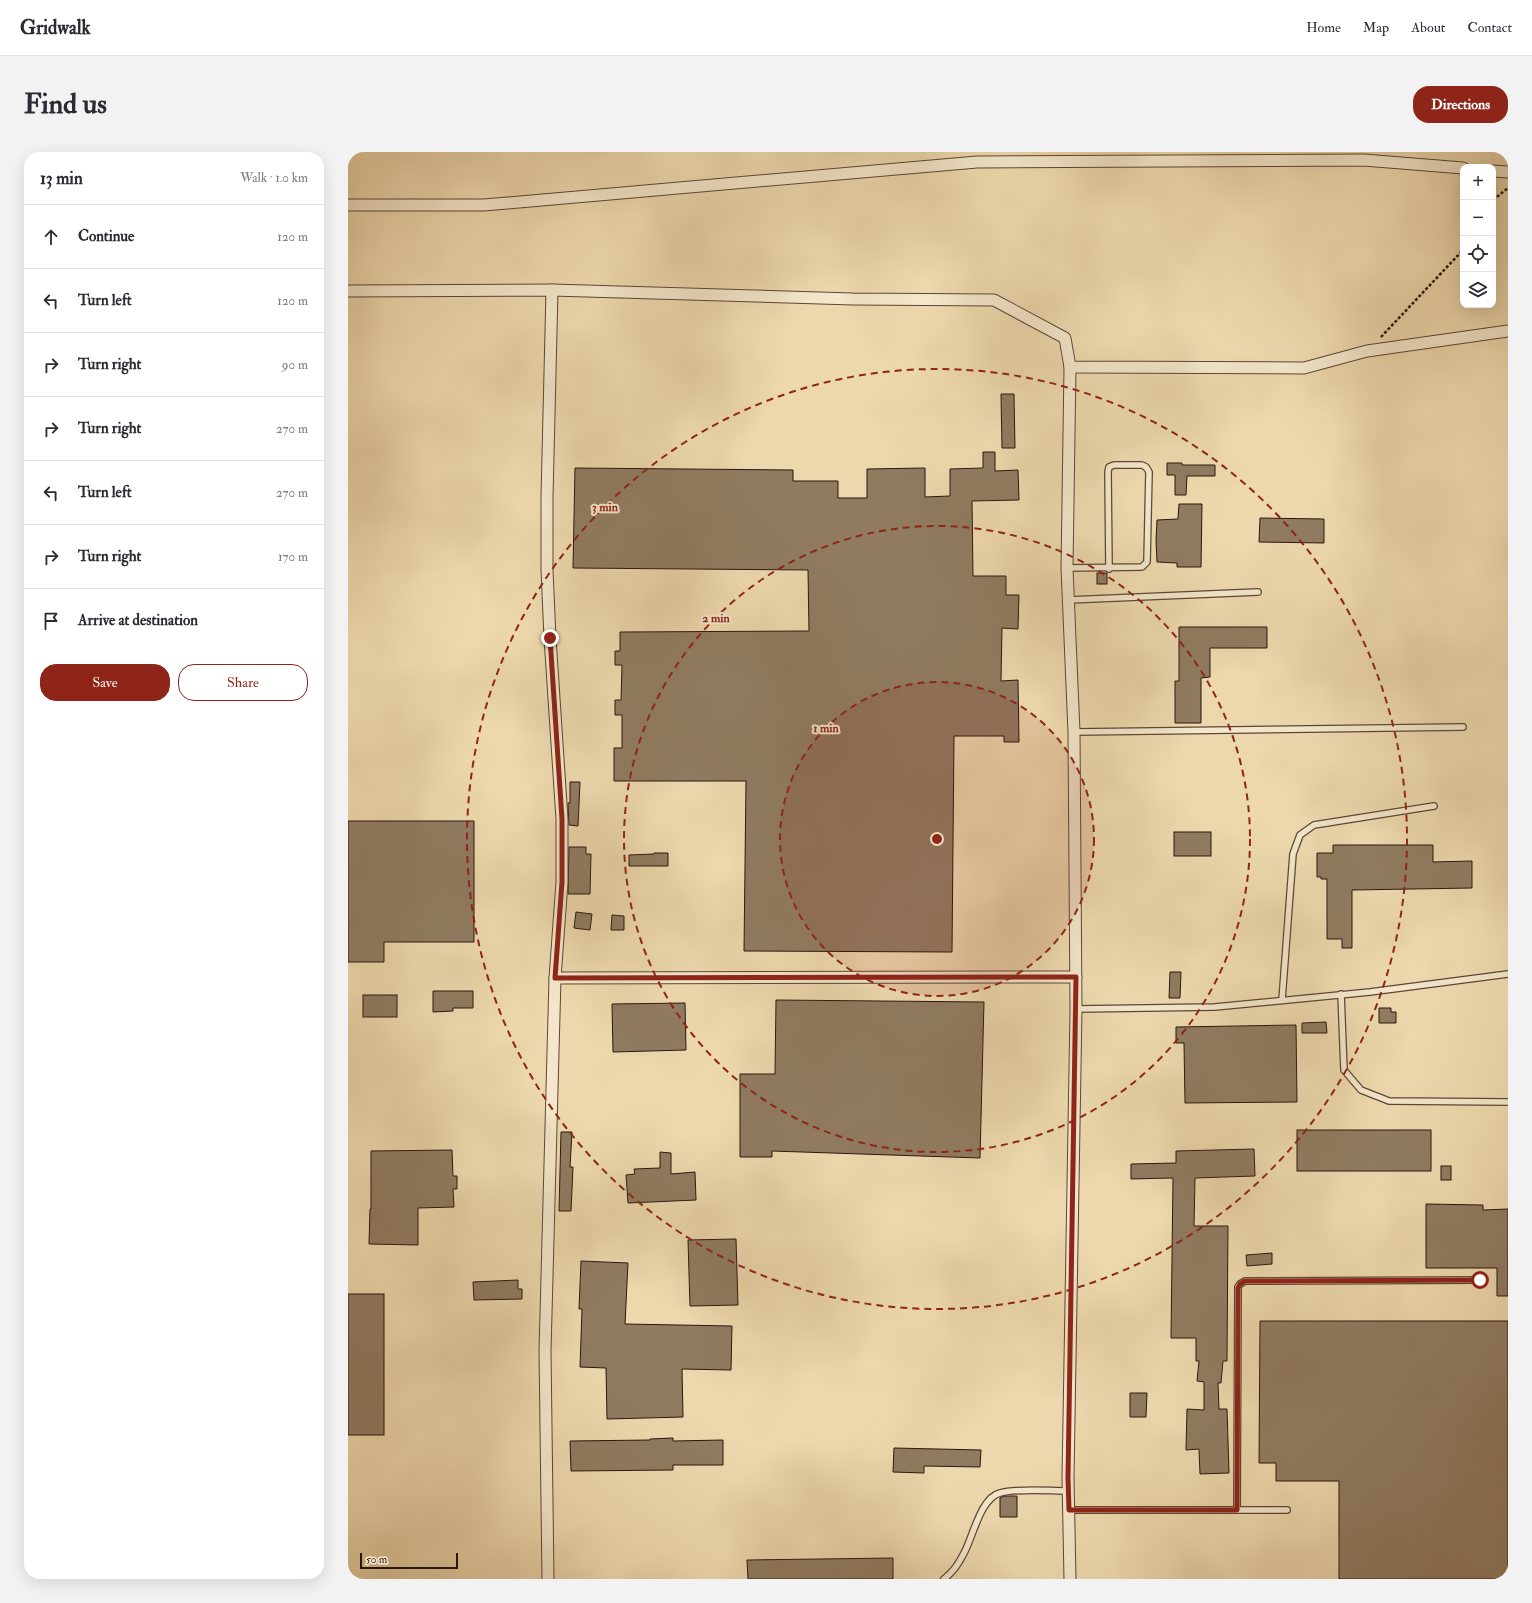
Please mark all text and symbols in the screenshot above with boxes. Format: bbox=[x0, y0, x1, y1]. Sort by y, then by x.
text: Gridwalk bbox=[20, 16, 91, 40]
text: Home bbox=[1306, 19, 1341, 36]
text: Map bbox=[1363, 19, 1389, 36]
text: About bbox=[1411, 19, 1445, 36]
text: Contact bbox=[1467, 19, 1512, 36]
button: Directions bbox=[1413, 86, 1508, 123]
text: Find us bbox=[24, 87, 107, 122]
map controls bbox=[1460, 164, 1496, 308]
button: + bbox=[1460, 164, 1496, 200]
text: 13 min bbox=[40, 168, 83, 189]
text: Walk · 1.0 km bbox=[240, 170, 308, 186]
button: − bbox=[1460, 200, 1496, 236]
icon: ahead bbox=[40, 226, 62, 248]
text: Continue bbox=[78, 227, 134, 246]
text: 120 m bbox=[277, 229, 308, 245]
button: locate bbox=[1460, 236, 1496, 272]
button: layers bbox=[1460, 272, 1496, 308]
icon: left bbox=[40, 290, 62, 312]
text: Turn left bbox=[78, 291, 132, 310]
text: 120 m bbox=[277, 293, 308, 309]
icon: right bbox=[40, 354, 62, 376]
text: Turn right bbox=[78, 355, 141, 374]
text: 90 m bbox=[282, 357, 308, 373]
icon: right bbox=[40, 418, 62, 440]
text: Turn right bbox=[78, 419, 141, 438]
text: 270 m bbox=[276, 421, 308, 437]
icon: left bbox=[40, 482, 62, 504]
text: Turn left bbox=[78, 483, 132, 502]
text: 270 m bbox=[276, 485, 308, 501]
text: 3 min bbox=[592, 500, 619, 515]
icon: right bbox=[40, 546, 62, 568]
text: Turn right bbox=[78, 547, 141, 566]
text: 170 m bbox=[278, 549, 308, 565]
icon: arrive bbox=[40, 610, 62, 632]
text: Arrive at destination bbox=[78, 611, 198, 630]
text: 2 min bbox=[702, 611, 730, 626]
route end bbox=[541, 629, 559, 647]
button: Save bbox=[40, 664, 170, 701]
button: Share bbox=[178, 664, 308, 701]
text: 1 min bbox=[813, 721, 840, 736]
centre of rings bbox=[930, 832, 944, 846]
route start bbox=[1471, 1271, 1489, 1289]
scale bar bbox=[360, 1551, 458, 1570]
text: 50 m bbox=[366, 1553, 387, 1566]

